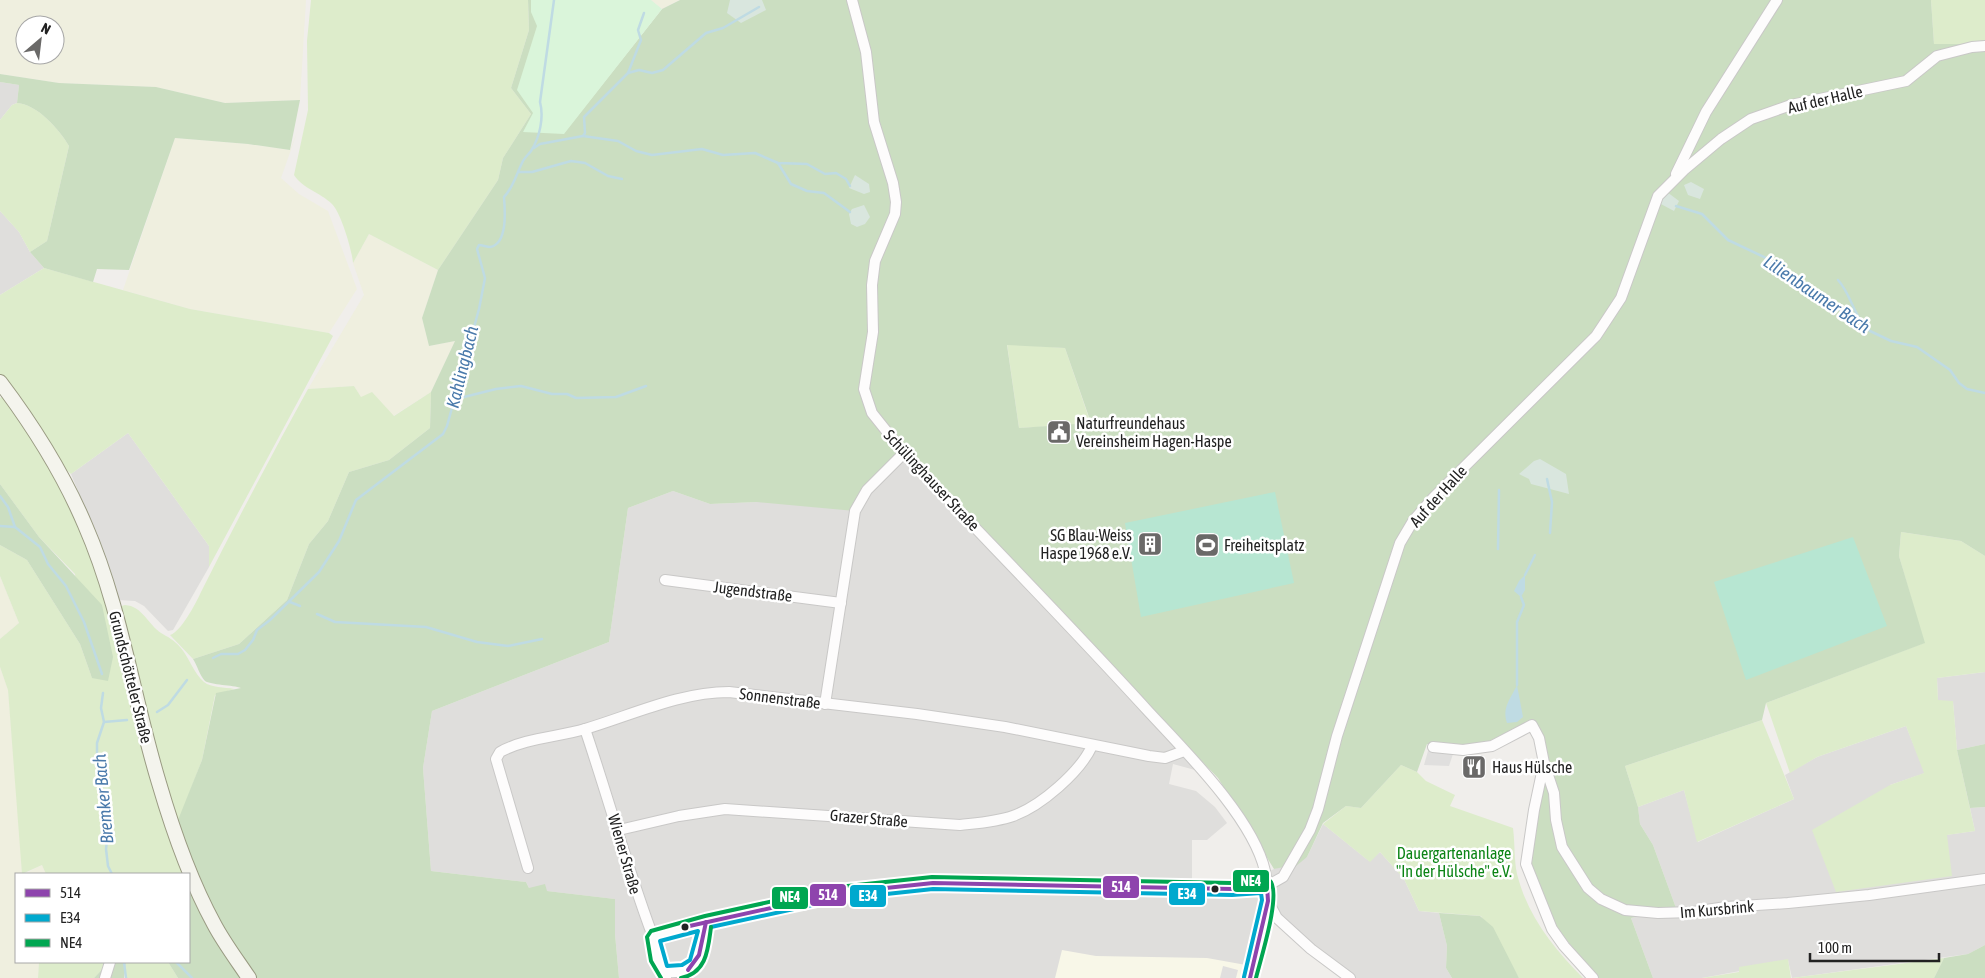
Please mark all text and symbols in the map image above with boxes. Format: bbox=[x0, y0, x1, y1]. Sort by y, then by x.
north arrow bbox=[15, 15, 65, 65]
text: N bbox=[39, 20, 54, 38]
street label: Auf der Halle bbox=[1786, 82, 1864, 116]
water label: Lilienbaumer Bach bbox=[1760, 251, 1874, 337]
water label: Kahlingbach bbox=[442, 323, 482, 410]
place label: Naturfreundehaus Vereinsheim Hagen-Haspe bbox=[1076, 414, 1232, 451]
public building icon: Naturfreundehaus Vereinsheim Hagen-Haspe bbox=[1046, 419, 1072, 445]
street label: Schülinghauser Straße bbox=[880, 426, 983, 535]
street label: Auf der Halle bbox=[1406, 462, 1470, 530]
place label: SG Blau-Weiss Haspe 1968 e.V. bbox=[1040, 526, 1132, 563]
building icon: SG Blau-Weiss Haspe 1968 e.V. bbox=[1137, 531, 1163, 557]
sports icon: Freiheitsplatz bbox=[1194, 532, 1220, 558]
place label: Freiheitsplatz bbox=[1224, 536, 1305, 555]
street label: Jugendstraße bbox=[713, 577, 793, 606]
street label: Grundschötteler Straße bbox=[106, 609, 156, 745]
street label: Sonnenstraße bbox=[738, 684, 822, 712]
water label: Bremker Bach bbox=[89, 753, 117, 845]
restaurant icon: Haus Hülsche bbox=[1461, 754, 1487, 780]
place label: Haus Hülsche bbox=[1492, 758, 1572, 776]
street label: Grazer Straße bbox=[829, 806, 909, 830]
street label: Wiener Straße bbox=[605, 812, 645, 896]
park label: Dauergartenanlage "In der Hülsche" e.V. bbox=[1396, 844, 1512, 880]
line badge: NE4 bbox=[1232, 869, 1270, 893]
legend bbox=[15, 873, 190, 963]
text: NE4 bbox=[1241, 873, 1262, 889]
line badge: 514 bbox=[1102, 875, 1140, 899]
text: 514 bbox=[1111, 879, 1131, 895]
line badge: E34 bbox=[1168, 882, 1206, 906]
line badge: 514 bbox=[809, 883, 847, 907]
text: 514 bbox=[60, 884, 81, 901]
line badge: E34 bbox=[849, 884, 887, 908]
unlabelled marker bbox=[1210, 884, 1220, 894]
line badge: NE4 bbox=[771, 886, 809, 910]
text: E34 bbox=[1177, 886, 1197, 902]
text: 514 bbox=[818, 887, 838, 903]
text: E34 bbox=[858, 888, 878, 904]
text: NE4 bbox=[780, 889, 801, 905]
street label: Im Kursbrink bbox=[1679, 897, 1755, 921]
text: E34 bbox=[60, 909, 81, 926]
unlabelled marker bbox=[680, 922, 690, 932]
scale bar bbox=[1810, 930, 1939, 962]
text: NE4 bbox=[60, 934, 82, 951]
text: 100 m bbox=[1818, 939, 1852, 956]

